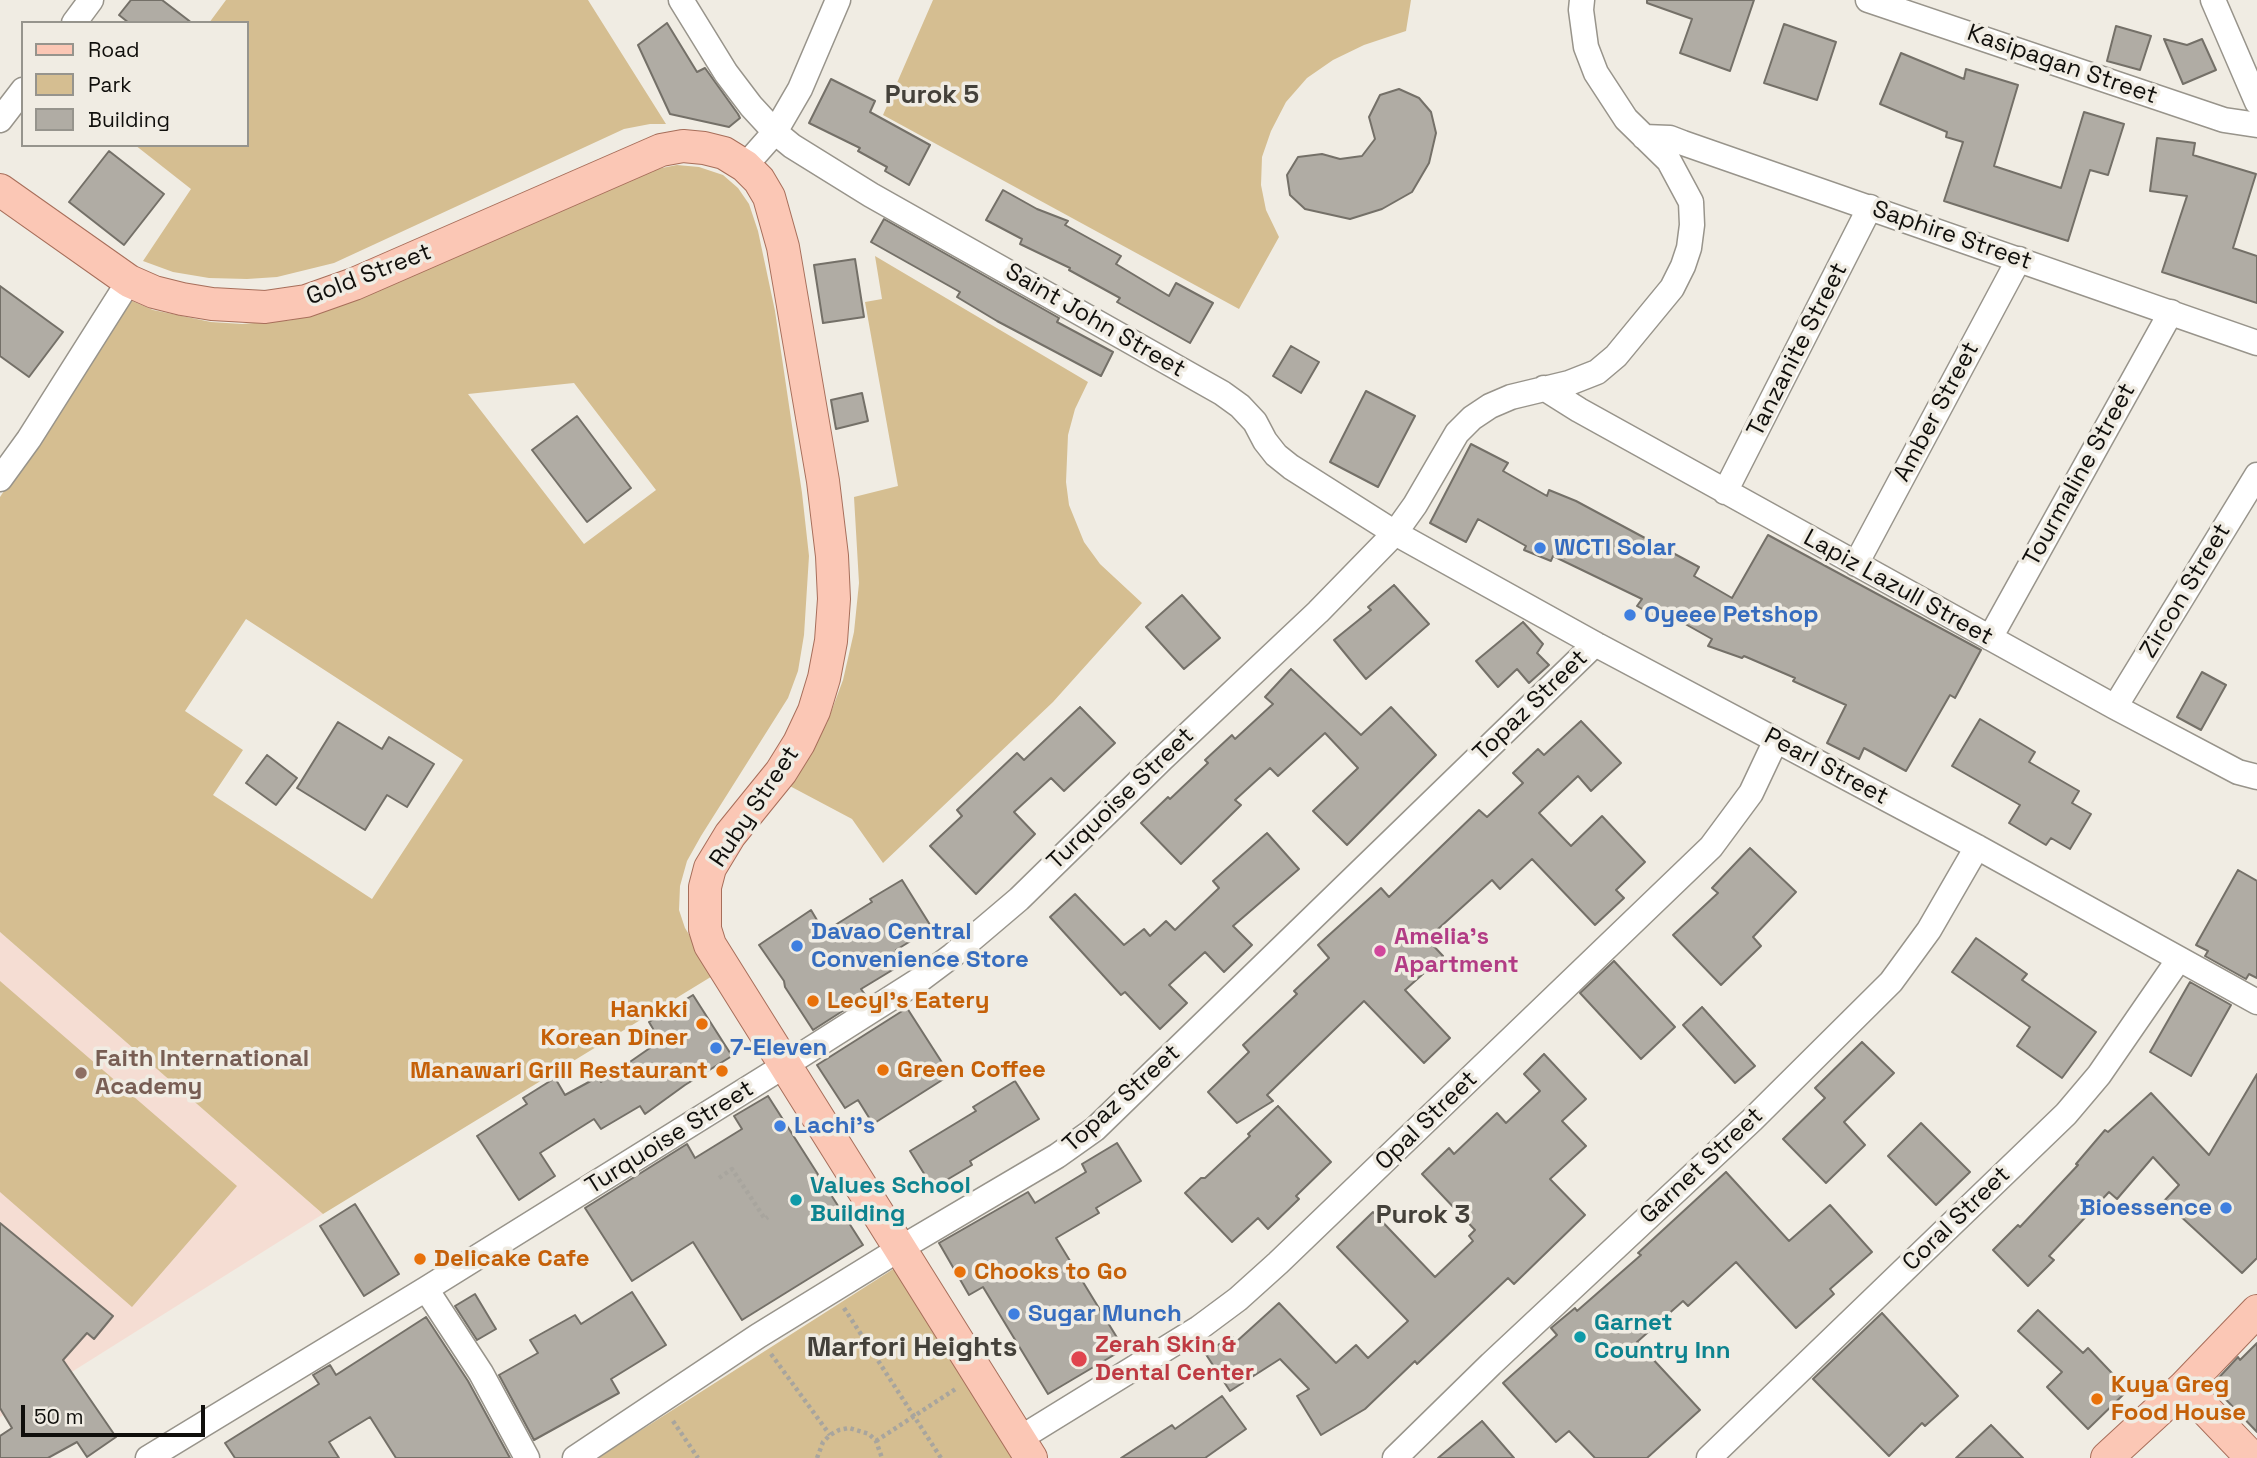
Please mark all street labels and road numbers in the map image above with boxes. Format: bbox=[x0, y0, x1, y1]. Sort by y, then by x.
street label: Kasipagan Street bbox=[1963, 19, 2161, 111]
street label: Saphire Street bbox=[1868, 195, 2036, 277]
street label: Gold Street bbox=[302, 238, 436, 312]
street label: Saint John Street bbox=[1000, 258, 1190, 384]
street label: Tanzanite Street bbox=[1742, 258, 1854, 442]
street label: Amber Street bbox=[1888, 337, 1986, 487]
street label: Tourmaline Street bbox=[2018, 378, 2142, 572]
street label: Zircon Street bbox=[2135, 519, 2237, 663]
street label: Lapiz Lazull Street bbox=[1798, 524, 1998, 652]
street label: Topaz Street bbox=[1468, 644, 1594, 768]
street label: Turquoise Street bbox=[1042, 722, 1200, 876]
street label: Pearl Street bbox=[1759, 722, 1893, 812]
street label: Ruby Street bbox=[704, 741, 806, 873]
street label: Topaz Street bbox=[1057, 1039, 1187, 1159]
street label: Opal Street bbox=[1370, 1065, 1484, 1177]
street label: Turquoise Street bbox=[581, 1075, 759, 1201]
street label: Garnet Street bbox=[1635, 1102, 1769, 1230]
street label: Coral Street bbox=[1897, 1161, 2017, 1277]

